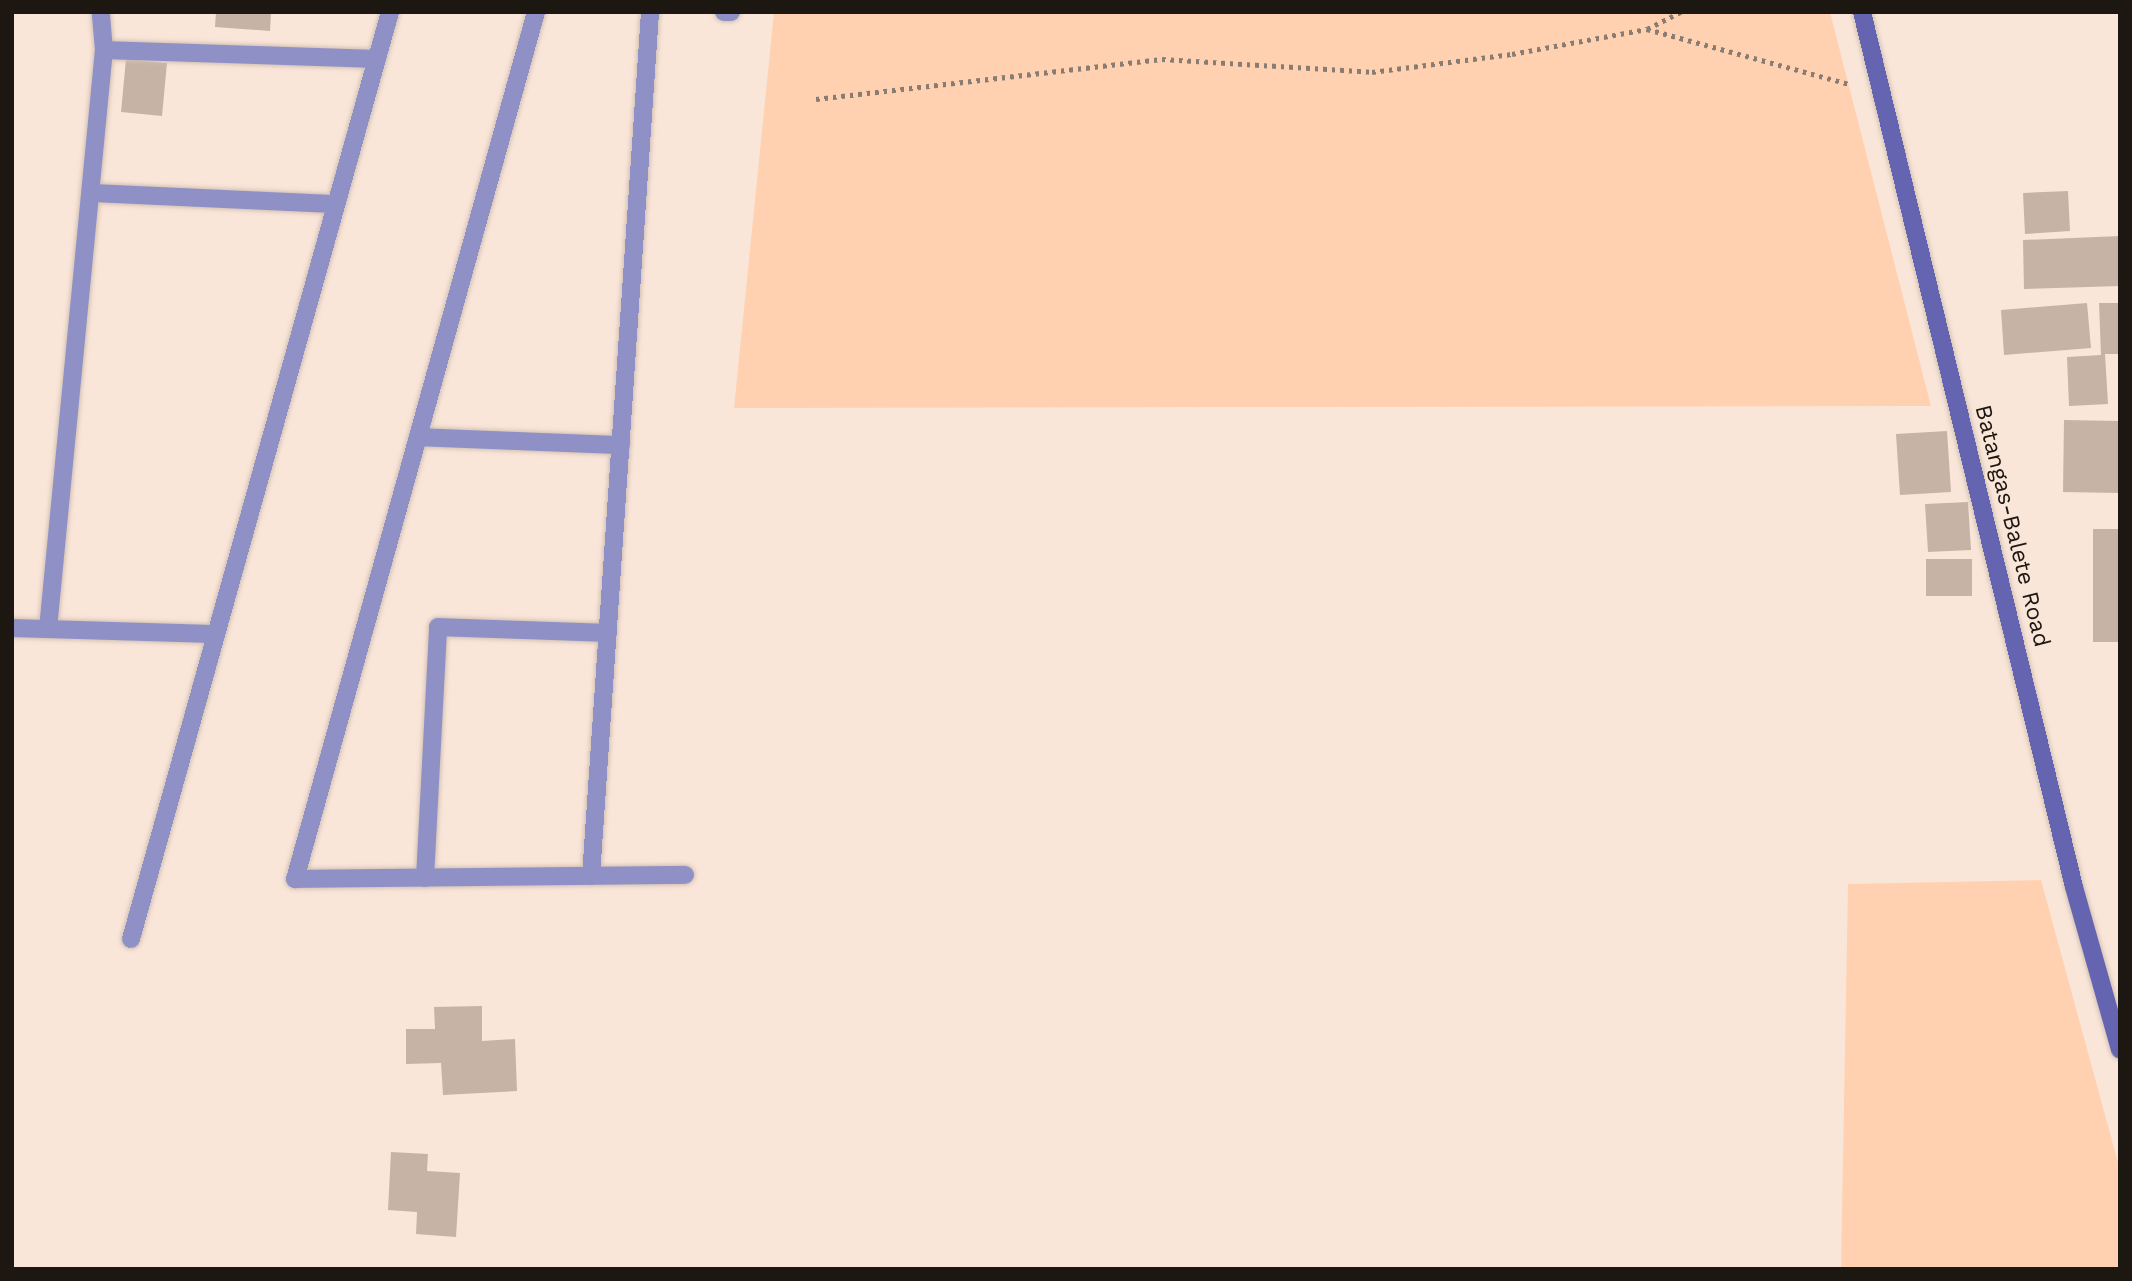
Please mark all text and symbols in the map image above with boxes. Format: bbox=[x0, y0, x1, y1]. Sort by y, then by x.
street label: Batangas-Balete Road bbox=[1969, 402, 2055, 650]

